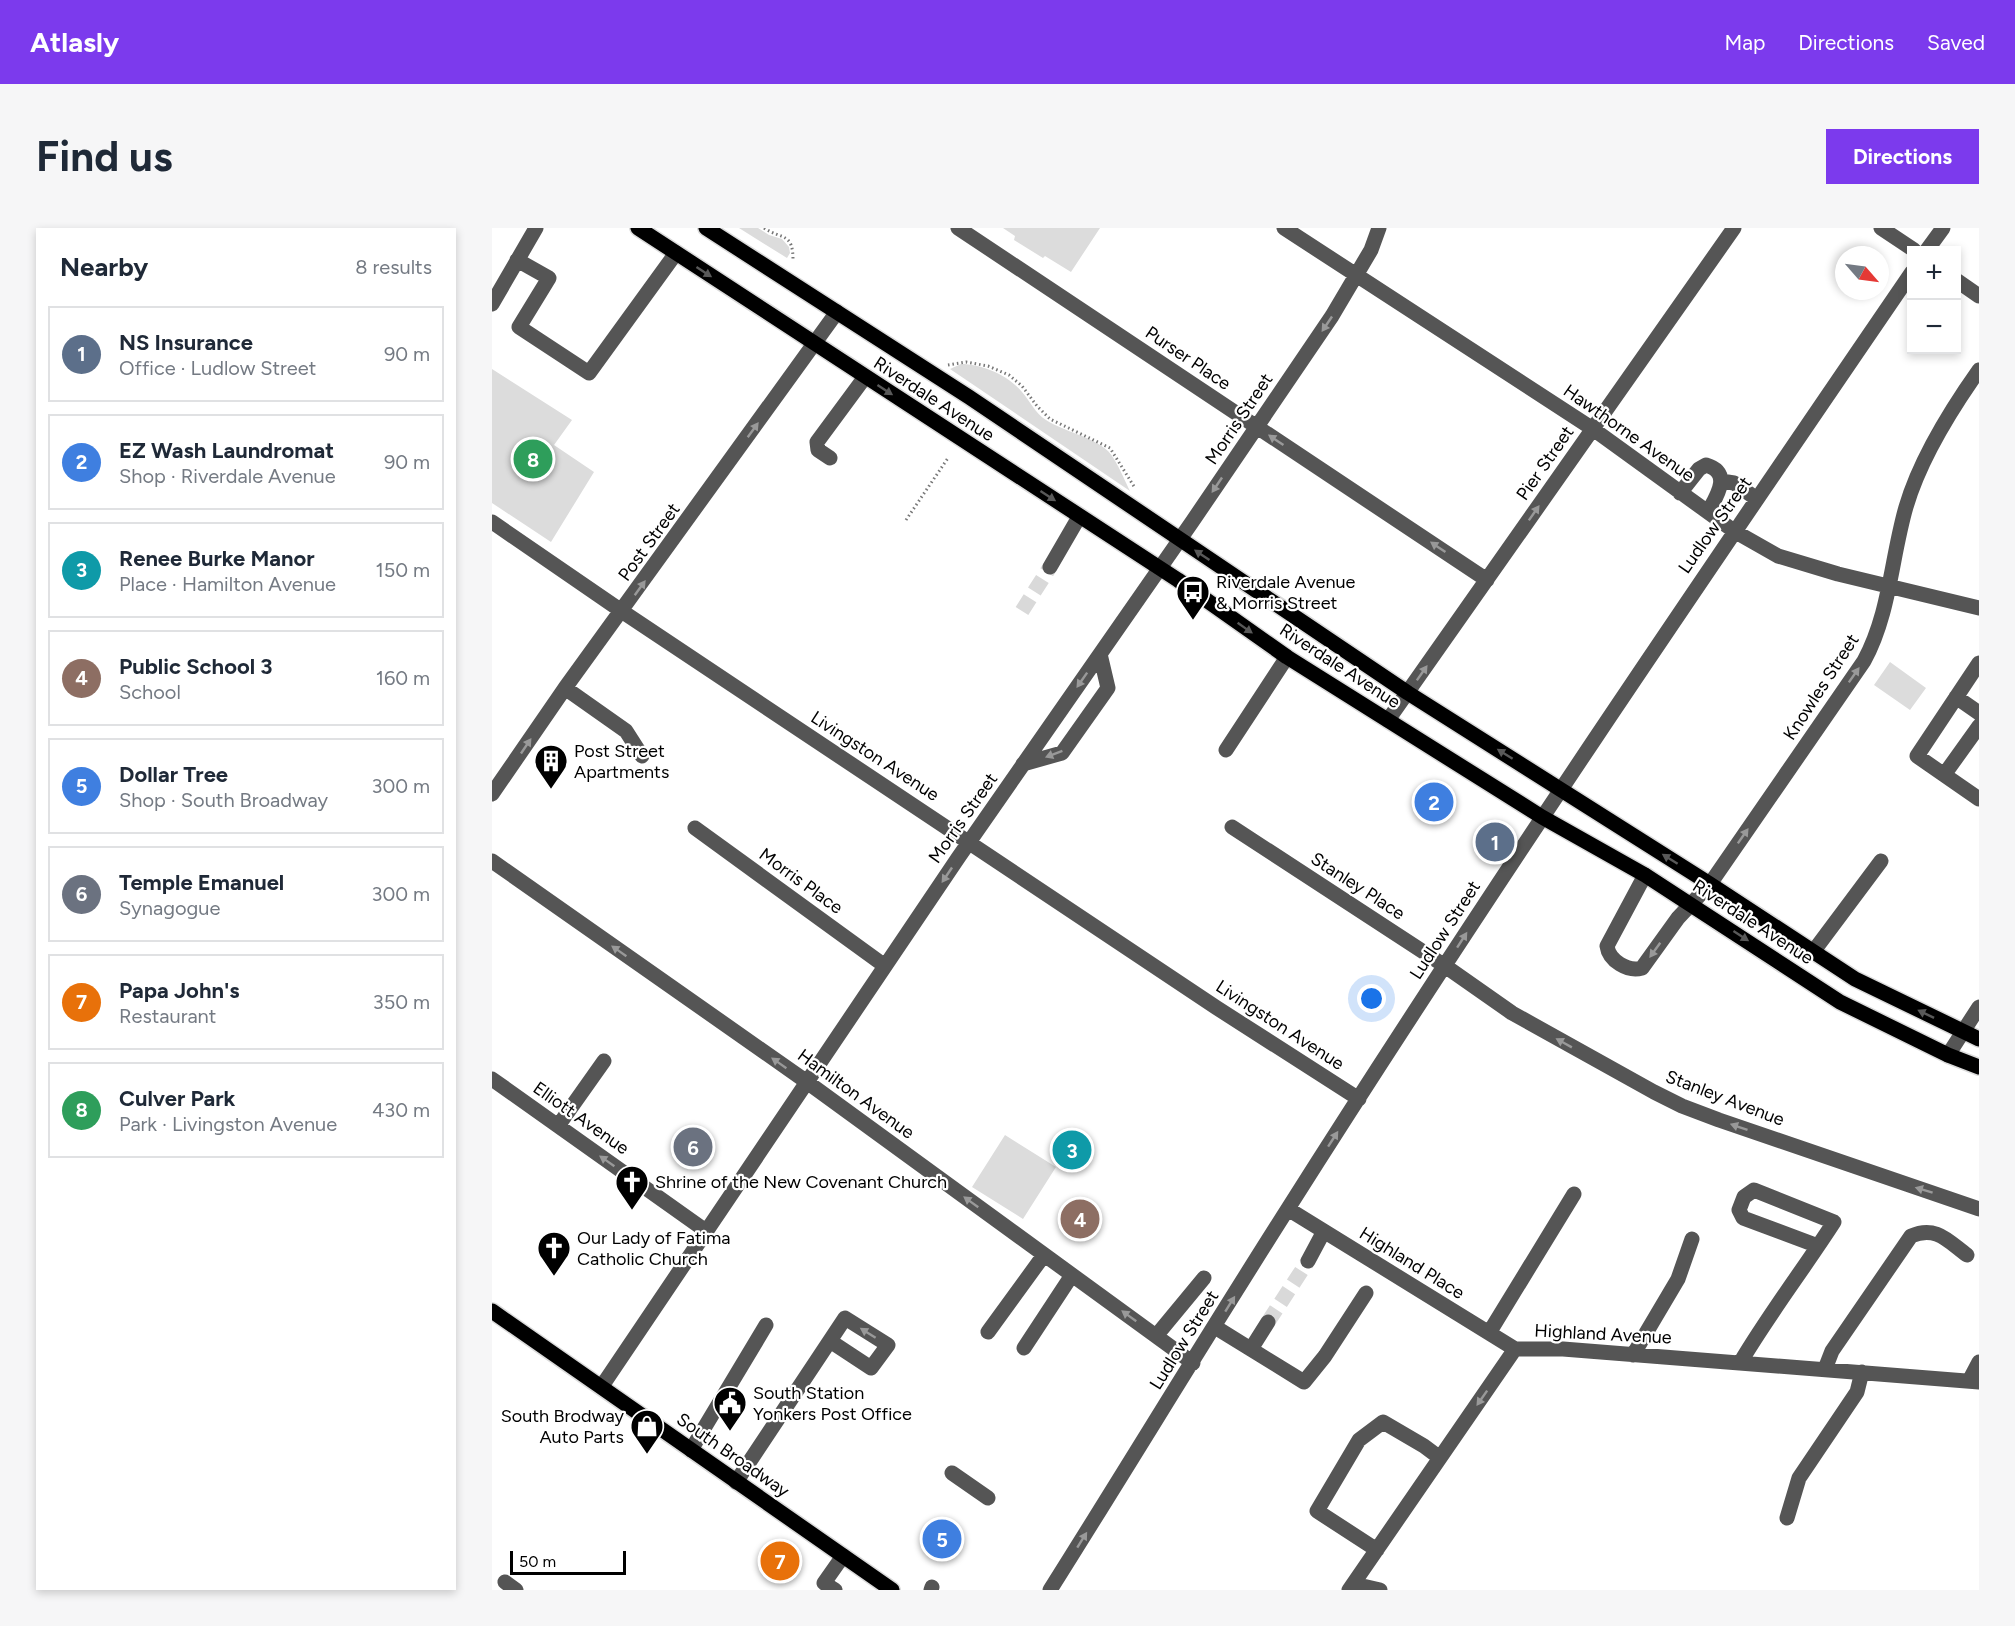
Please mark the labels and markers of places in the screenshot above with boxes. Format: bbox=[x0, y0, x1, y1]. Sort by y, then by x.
pin: 8 bbox=[514, 436, 552, 482]
place label: Riverdale Avenue & Morris Street bbox=[1216, 571, 1356, 614]
bus stop icon: Riverdale Avenue & Morris Street bbox=[1175, 574, 1211, 621]
place label: Post Street Apartments bbox=[574, 740, 669, 783]
building icon: Post Street Apartments bbox=[533, 743, 569, 790]
pin: 2 bbox=[1414, 780, 1454, 824]
pin: 1 bbox=[1476, 820, 1514, 864]
pin: 6 bbox=[674, 1124, 712, 1170]
pin: 3 bbox=[1052, 1128, 1092, 1172]
church icon: Shrine of the New Covenant Church bbox=[614, 1164, 650, 1211]
place label: Shrine of the New Covenant Church bbox=[655, 1171, 947, 1193]
pin: 4 bbox=[1060, 1196, 1100, 1242]
place label: Our Lady of Fatima Catholic Church bbox=[577, 1227, 730, 1270]
church icon: Our Lady of Fatima Catholic Church bbox=[536, 1230, 572, 1277]
place label: South Station Yonkers Post Office bbox=[753, 1382, 912, 1425]
public building icon: South Station Yonkers Post Office bbox=[712, 1385, 748, 1432]
place label: South Brodway Auto Parts bbox=[501, 1405, 625, 1448]
shop icon: South Brodway Auto Parts bbox=[629, 1408, 665, 1455]
pin: 5 bbox=[922, 1516, 962, 1562]
pin: 7 bbox=[760, 1538, 800, 1584]

